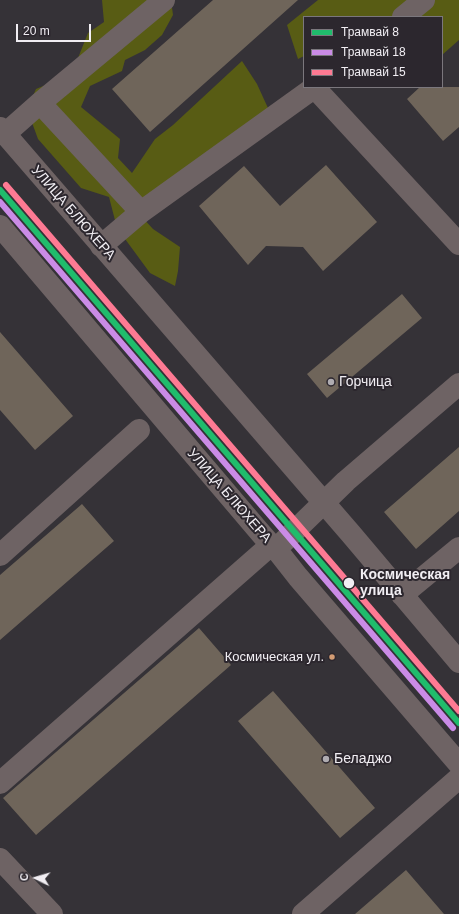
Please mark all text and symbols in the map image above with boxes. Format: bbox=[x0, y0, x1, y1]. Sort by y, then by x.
scale bar bbox=[18, 16, 93, 42]
legend bbox=[303, 16, 443, 88]
text: 20 m bbox=[23, 24, 50, 38]
text: Трамвай 8 bbox=[341, 25, 399, 39]
text: Трамвай 18 bbox=[341, 45, 406, 59]
text: Трамвай 15 bbox=[341, 65, 406, 79]
street label: УЛИЦА БЛЮХЕРА bbox=[27, 162, 119, 264]
place label: Горчица bbox=[339, 374, 392, 390]
marker: Горчица bbox=[326, 377, 336, 387]
street label: УЛИЦА БЛЮХЕРА bbox=[183, 445, 275, 547]
place label: Космическая улица bbox=[360, 567, 450, 600]
marker: Космическая улица bbox=[342, 576, 356, 590]
place label: Космическая ул. bbox=[225, 649, 324, 665]
marker: Космическая ул. bbox=[327, 652, 337, 662]
place label: Беладжо bbox=[334, 751, 392, 767]
marker: Беладжо bbox=[321, 754, 331, 764]
north arrow bbox=[16, 858, 56, 898]
text: С bbox=[18, 872, 30, 881]

